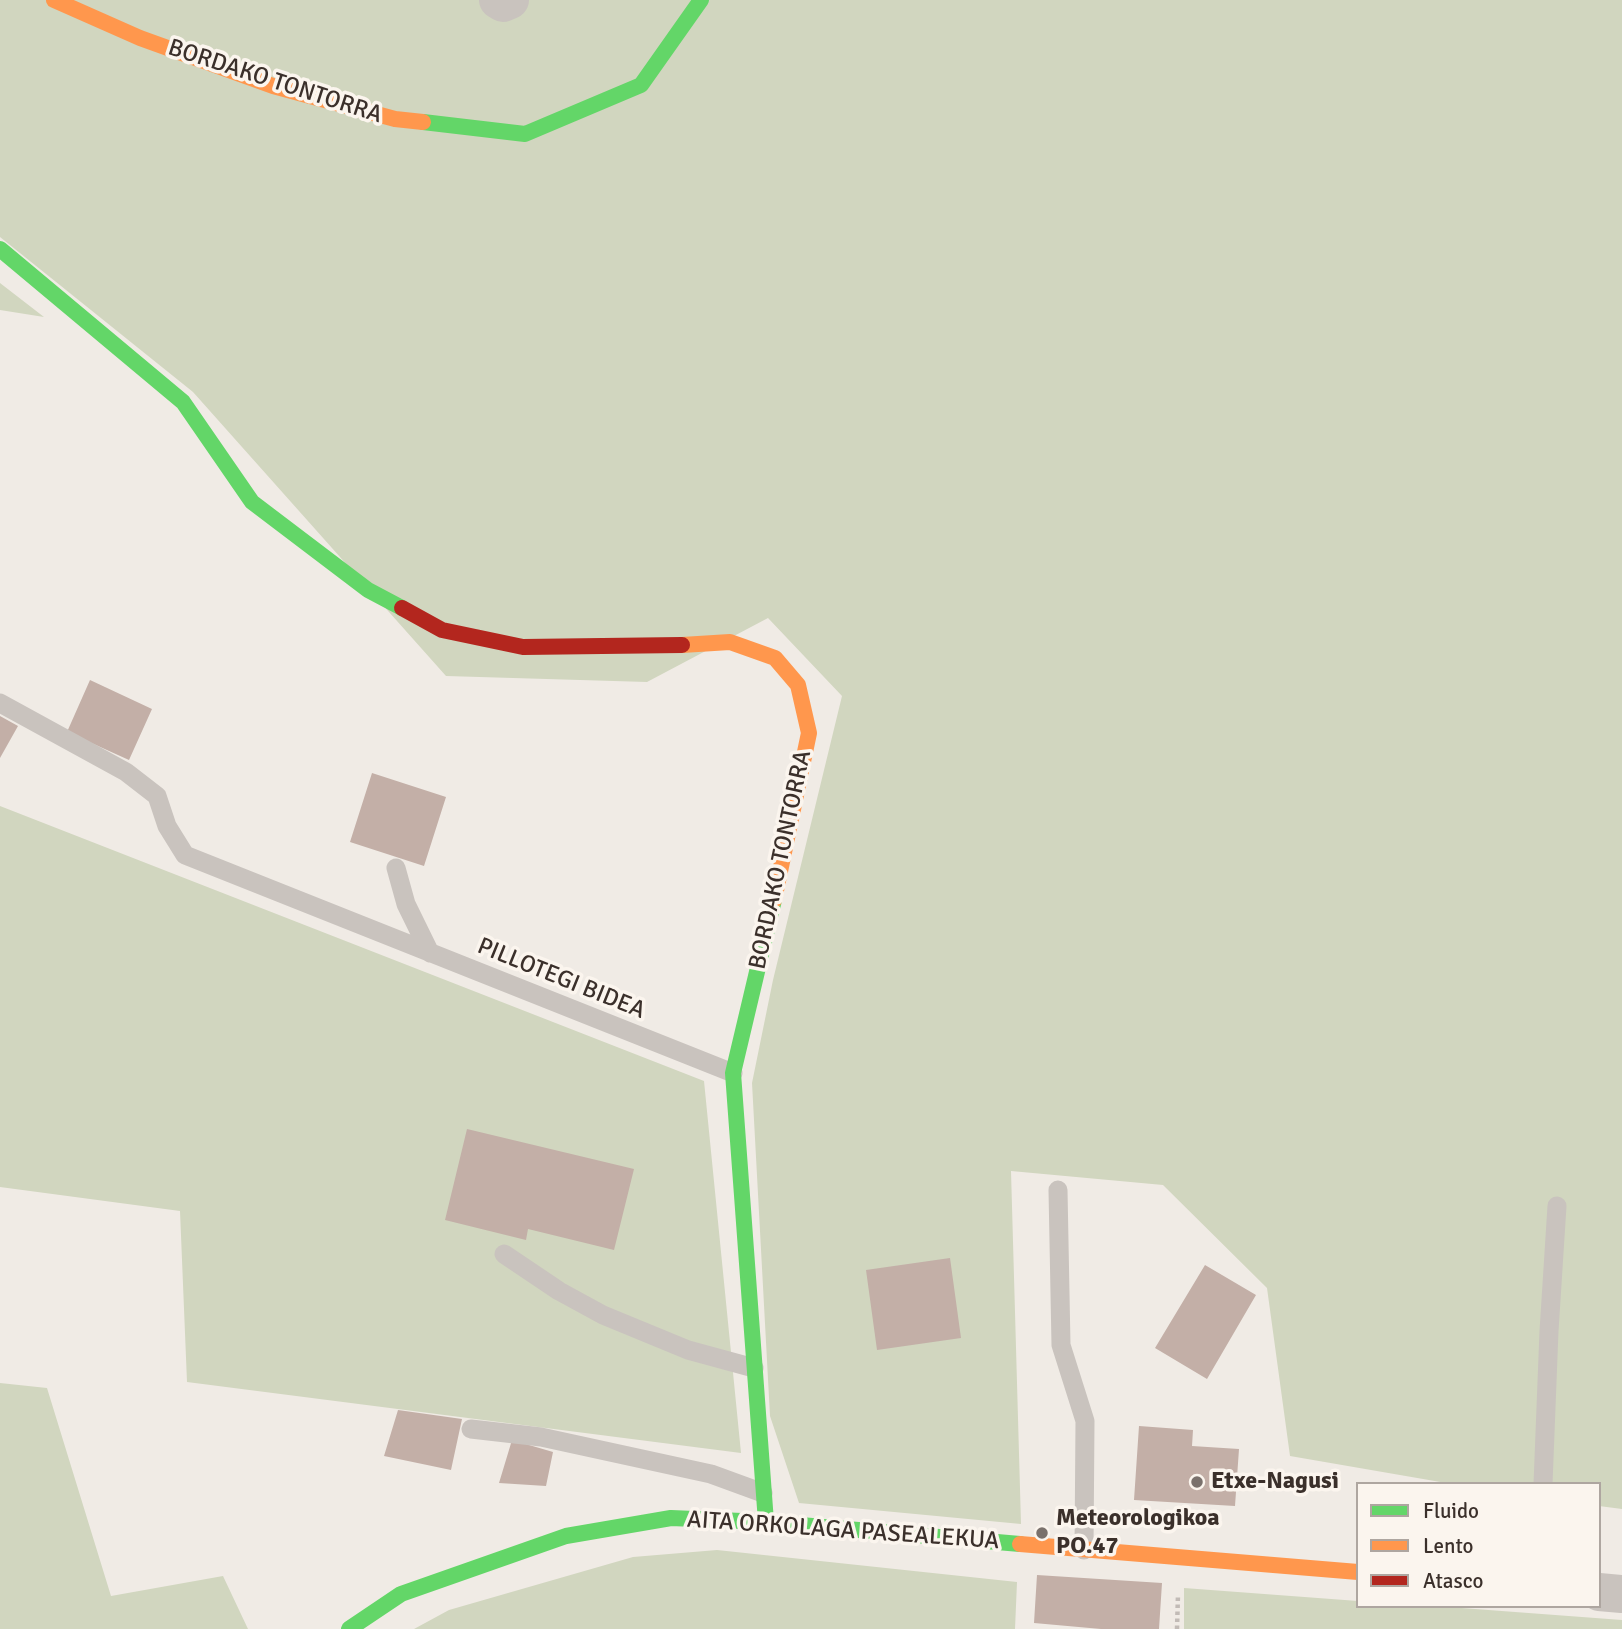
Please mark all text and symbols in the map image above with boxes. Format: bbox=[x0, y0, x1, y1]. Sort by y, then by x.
street label: BORDAKO TONTORRA bbox=[164, 34, 386, 130]
street label: BORDAKO TONTORRA bbox=[744, 748, 818, 972]
street label: PILLOTEGI BIDEA bbox=[473, 932, 649, 1026]
place label: Etxe-Nagusi bbox=[1211, 1468, 1339, 1496]
marker: Etxe-Nagusi bbox=[1189, 1474, 1205, 1490]
legend bbox=[1356, 1482, 1601, 1608]
text: Fluido bbox=[1423, 1498, 1479, 1524]
place label: Meteorologikoa PO.47 bbox=[1056, 1505, 1220, 1561]
street label: AITA ORKOLAGA PASEALEKUA bbox=[686, 1506, 1000, 1556]
marker: Meteorologikoa PO.47 bbox=[1034, 1525, 1050, 1541]
text: Lento bbox=[1423, 1533, 1473, 1559]
text: Atasco bbox=[1423, 1568, 1483, 1594]

